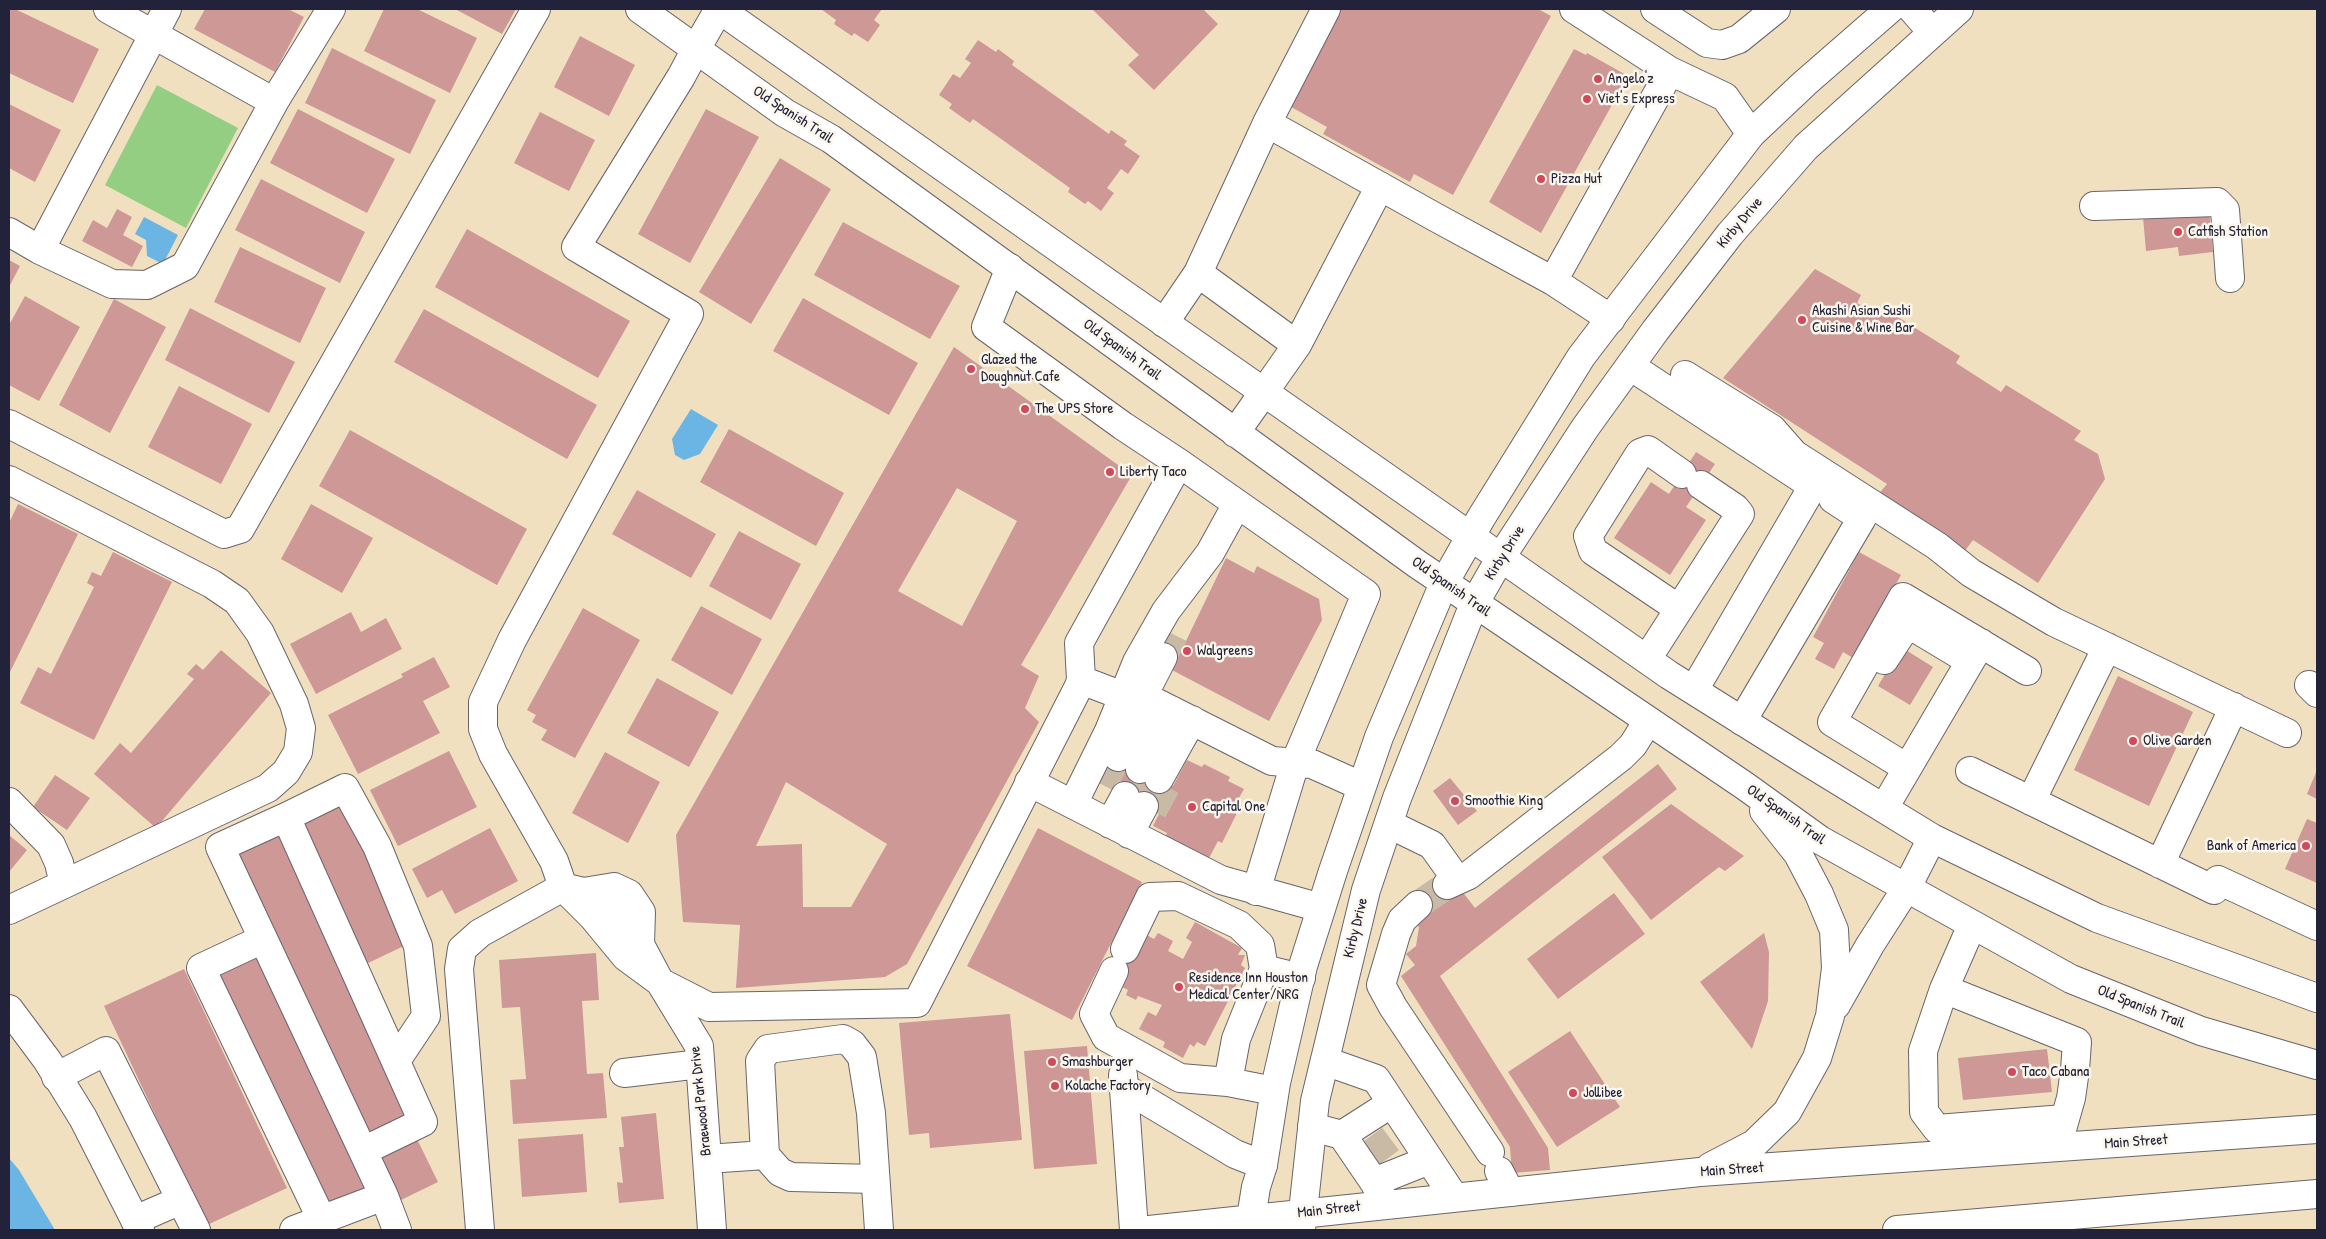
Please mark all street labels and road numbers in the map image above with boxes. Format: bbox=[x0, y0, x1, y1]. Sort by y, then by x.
street label: Old Spanish Trail bbox=[749, 82, 837, 148]
street label: Kirby Drive bbox=[1713, 194, 1767, 252]
street label: Old Spanish Trail bbox=[1079, 316, 1165, 384]
street label: Kirby Drive bbox=[1481, 522, 1529, 584]
street label: Old Spanish Trail bbox=[1408, 553, 1494, 621]
street label: Old Spanish Trail bbox=[1743, 781, 1829, 849]
street label: Kirby Drive bbox=[1340, 896, 1372, 960]
street label: Old Spanish Trail bbox=[2095, 981, 2187, 1033]
street label: Braewood Park Drive bbox=[686, 1045, 716, 1157]
street label: Main Street bbox=[2104, 1131, 2168, 1153]
street label: Main Street bbox=[1700, 1159, 1764, 1181]
street label: Main Street bbox=[1297, 1198, 1361, 1222]

